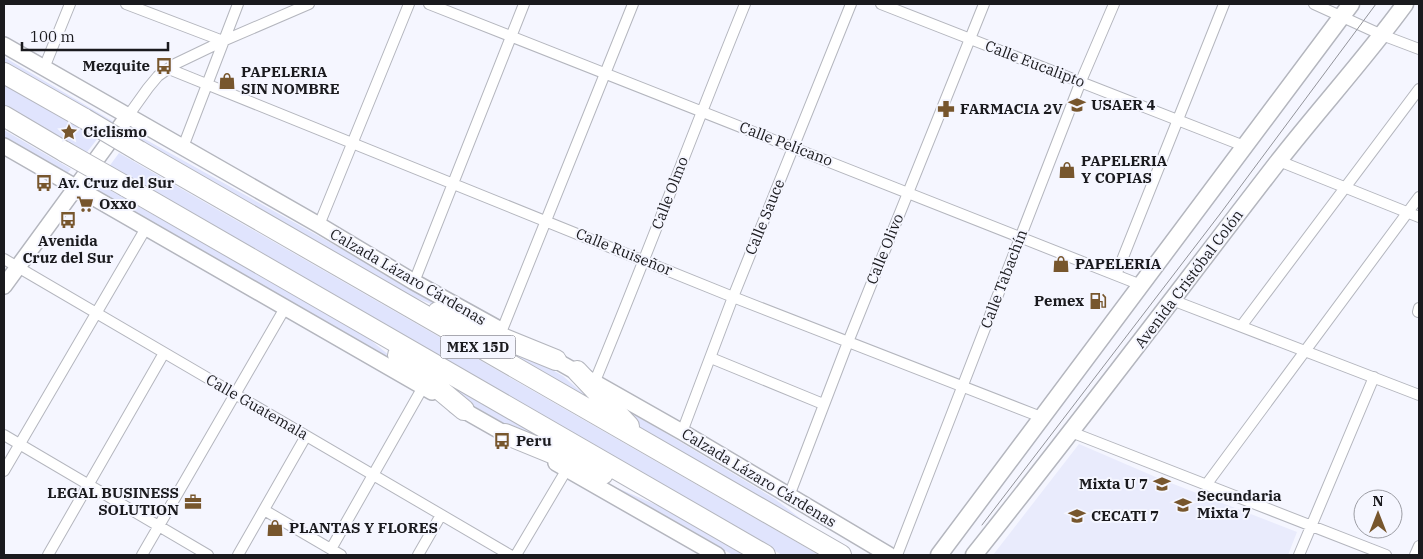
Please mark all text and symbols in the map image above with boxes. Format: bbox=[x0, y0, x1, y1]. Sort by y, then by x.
scale bar bbox=[22, 20, 169, 52]
text: 100 m bbox=[30, 27, 75, 46]
street label: Calle Eucalipto bbox=[983, 36, 1088, 91]
place label: Mezquite bbox=[82, 56, 150, 75]
bus stop icon: Mezquite bbox=[154, 56, 174, 76]
place label: PAPELERIA SIN NOMBRE bbox=[241, 62, 340, 98]
shop icon: PAPELERIA SIN NOMBRE bbox=[217, 71, 237, 91]
school or university icon: USAER 4 bbox=[1067, 95, 1087, 115]
place label: USAER 4 bbox=[1091, 95, 1156, 114]
pharmacy icon: FARMACIA 2V bbox=[936, 99, 956, 119]
place label: FARMACIA 2V bbox=[960, 99, 1063, 118]
street label: Calle Pelícano bbox=[737, 117, 836, 170]
place icon: Ciclismo bbox=[59, 122, 79, 142]
place label: Ciclismo bbox=[83, 122, 147, 141]
place label: PAPELERIA Y COPIAS bbox=[1081, 151, 1168, 187]
street label: Calle Olmo bbox=[647, 154, 692, 232]
shop icon: PAPELERIA Y COPIAS bbox=[1057, 160, 1077, 180]
bus stop icon: Av. Cruz del Sur bbox=[34, 173, 54, 193]
place label: Av. Cruz del Sur bbox=[58, 173, 175, 192]
street label: Calle Sauce bbox=[741, 176, 788, 258]
supermarket icon: Oxxo bbox=[75, 194, 95, 214]
place label: Oxxo bbox=[99, 194, 137, 213]
street label: Avenida Cristóbal Colón bbox=[1130, 205, 1247, 352]
bus stop icon: Avenida Cruz del Sur bbox=[58, 210, 78, 230]
street label: Calle Olivo bbox=[862, 211, 907, 287]
street label: Calzada Lázaro Cárdenas bbox=[327, 224, 490, 329]
street label: Calle Ruiseñor bbox=[573, 224, 676, 280]
street label: Calle Tabachín bbox=[976, 226, 1031, 331]
place label: Avenida Cruz del Sur bbox=[22, 231, 114, 267]
shop icon: PAPELERIA bbox=[1051, 254, 1071, 274]
place label: PAPELERIA bbox=[1075, 254, 1162, 273]
place label: Pemex bbox=[1034, 291, 1084, 310]
fuel station icon: Pemex bbox=[1088, 291, 1108, 311]
road number: MEX 15D bbox=[440, 336, 516, 358]
street label: Calle Guatemala bbox=[203, 370, 312, 444]
street label: Calzada Lázaro Cárdenas bbox=[678, 424, 840, 531]
bus stop icon: Peru bbox=[492, 431, 512, 451]
place label: Peru bbox=[516, 431, 552, 450]
place label: Mixta U 7 bbox=[1079, 474, 1148, 493]
school or university icon: Mixta U 7 bbox=[1152, 474, 1172, 494]
place label: LEGAL BUSINESS SOLUTION bbox=[47, 483, 179, 519]
place label: Secundaria Mixta 7 bbox=[1197, 486, 1282, 522]
north arrow bbox=[1353, 489, 1403, 539]
office icon: LEGAL BUSINESS SOLUTION bbox=[183, 492, 203, 512]
text: N bbox=[1372, 492, 1384, 510]
school or university icon: Secundaria Mixta 7 bbox=[1173, 495, 1193, 515]
school or university icon: CECATI 7 bbox=[1067, 506, 1087, 526]
place label: CECATI 7 bbox=[1091, 506, 1159, 525]
shop icon: PLANTAS Y FLORES bbox=[265, 518, 285, 538]
place label: PLANTAS Y FLORES bbox=[289, 518, 438, 537]

